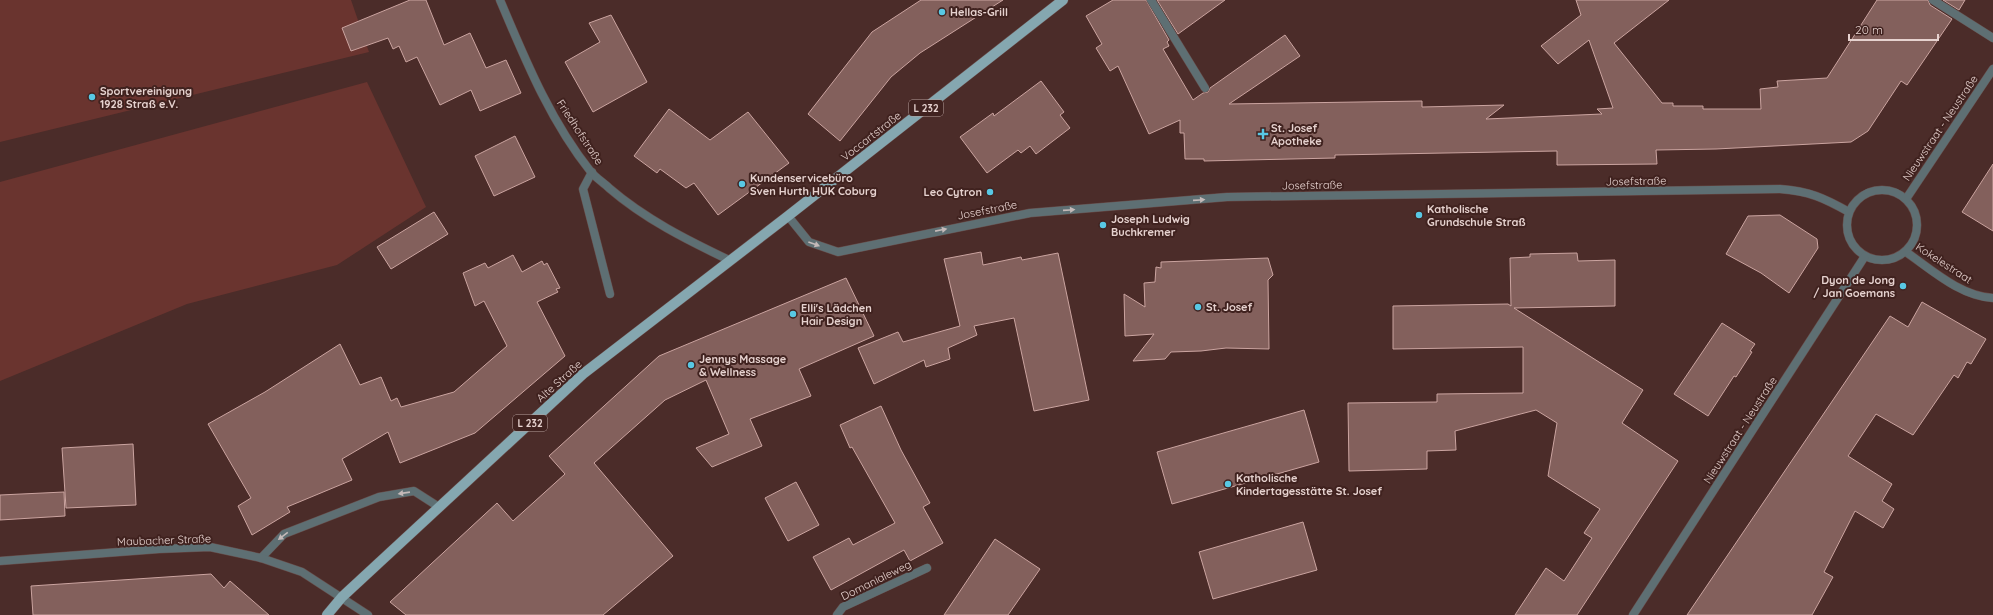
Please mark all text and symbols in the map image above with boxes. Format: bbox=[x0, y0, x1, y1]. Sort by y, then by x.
place label: Hellas-Grill bbox=[950, 5, 1008, 19]
marker: Hellas-Grill bbox=[937, 7, 947, 17]
scale bar bbox=[1849, 16, 1938, 42]
text: 20 m bbox=[1855, 22, 1883, 37]
street label: Nieuwstraat - Neustraße bbox=[1899, 72, 1981, 184]
place label: Sportvereinigung 1928 Straß e.V. bbox=[100, 84, 192, 111]
marker: Sportvereinigung 1928 Straß e.V. bbox=[87, 92, 97, 102]
street label: Friedhofstraße bbox=[554, 97, 606, 167]
road number: L 232 bbox=[909, 100, 943, 116]
street label: Voccartstraße bbox=[838, 108, 904, 164]
place label: St. Josef Apotheke bbox=[1271, 121, 1322, 148]
marker: St. Josef Apotheke bbox=[1258, 129, 1268, 139]
place label: Kundenservicebüro Sven Hurth HUK Coburg bbox=[750, 171, 877, 198]
street label: Josefstraße bbox=[1605, 173, 1667, 189]
street label: Josefstraße bbox=[1281, 177, 1343, 193]
marker: Kundenservicebüro Sven Hurth HUK Coburg bbox=[737, 179, 747, 189]
place label: Leo Cytron bbox=[924, 185, 982, 199]
marker: Leo Cytron bbox=[985, 187, 995, 197]
one-way arrow bbox=[1193, 196, 1205, 203]
street label: Josefstraße bbox=[956, 197, 1018, 223]
place label: Katholische Grundschule Straß bbox=[1427, 202, 1526, 229]
one-way arrow bbox=[1063, 206, 1075, 213]
marker: Katholische Grundschule Straß bbox=[1414, 210, 1424, 220]
place label: Joseph Ludwig Buchkremer bbox=[1111, 212, 1190, 239]
marker: Joseph Ludwig Buchkremer bbox=[1098, 220, 1108, 230]
one-way arrow bbox=[935, 227, 947, 233]
street label: Kokelestraat bbox=[1913, 240, 1975, 287]
one-way arrow bbox=[809, 241, 821, 247]
place label: Dyon de Jong / Jan Goemans bbox=[1813, 273, 1895, 300]
marker: Dyon de Jong / Jan Goemans bbox=[1898, 281, 1908, 291]
place label: St. Josef bbox=[1206, 300, 1253, 314]
place label: Elli's Lädchen Hair Design bbox=[801, 301, 872, 328]
marker: St. Josef bbox=[1193, 302, 1203, 312]
marker: Elli's Lädchen Hair Design bbox=[788, 309, 798, 319]
place label: Jennys Massage & Wellness bbox=[699, 352, 787, 379]
street label: Alte Straße bbox=[533, 357, 585, 405]
marker: Jennys Massage & Wellness bbox=[686, 360, 696, 370]
street label: Nieuwstraat - Neustraße bbox=[1700, 374, 1780, 486]
road number: L 232 bbox=[513, 415, 547, 431]
place label: Katholische Kindertagesstätte St. Josef bbox=[1236, 471, 1382, 498]
marker: Katholische Kindertagesstätte St. Josef bbox=[1223, 479, 1233, 489]
one-way arrow bbox=[398, 490, 411, 496]
street label: Maubacher Straße bbox=[117, 531, 211, 549]
one-way arrow bbox=[278, 532, 289, 541]
street label: Domanialeweg bbox=[838, 557, 914, 603]

